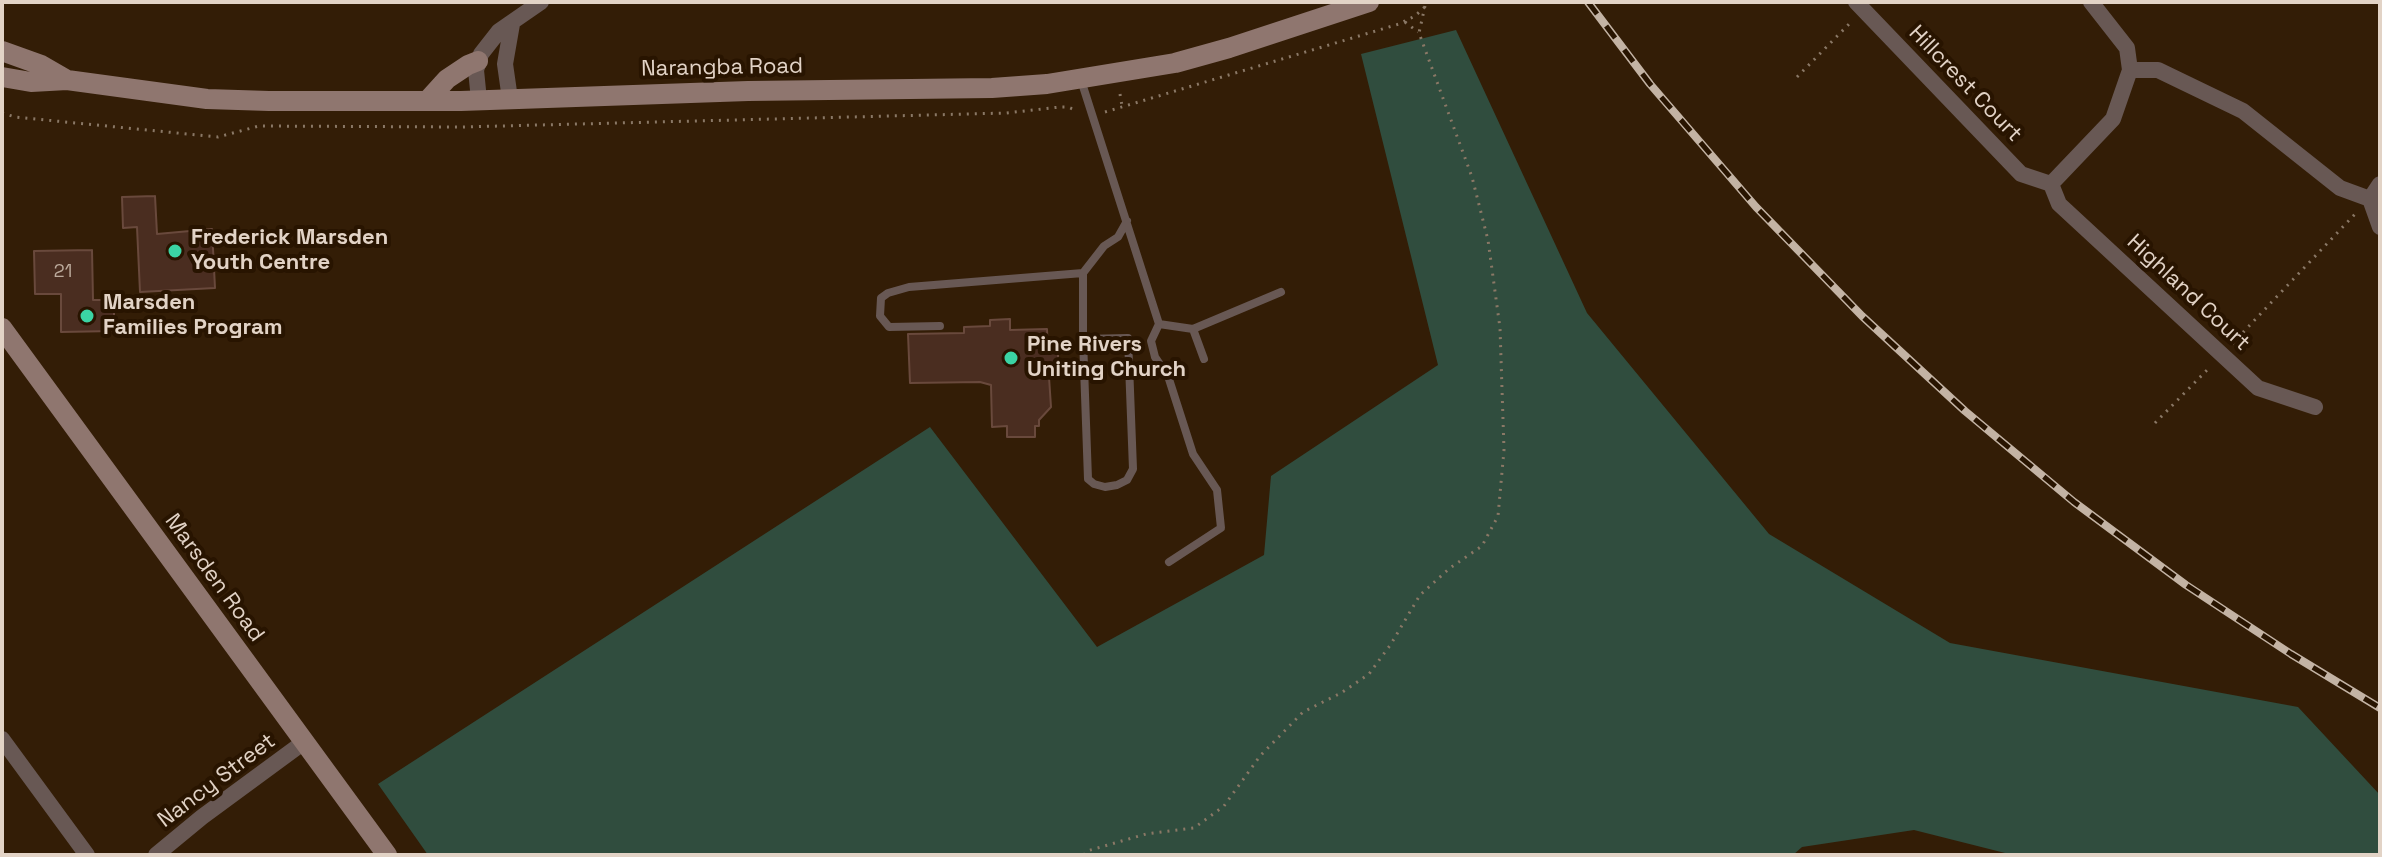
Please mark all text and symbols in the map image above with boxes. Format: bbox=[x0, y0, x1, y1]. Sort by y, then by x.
street label: Hillcrest Court bbox=[1903, 20, 2027, 148]
street label: Narangba Road bbox=[641, 53, 803, 83]
place label: Frederick Marsden Youth Centre bbox=[191, 225, 388, 276]
street label: Highland Court bbox=[2121, 229, 2255, 357]
marker: Frederick Marsden Youth Centre bbox=[166, 242, 184, 260]
house number: 21 bbox=[54, 261, 72, 283]
place label: Marsden Families Program bbox=[103, 290, 282, 342]
marker: Marsden Families Program bbox=[78, 307, 96, 325]
place label: Pine Rivers Uniting Church bbox=[1027, 332, 1186, 384]
marker: Pine Rivers Uniting Church bbox=[1002, 349, 1020, 367]
street label: Marsden Road bbox=[159, 509, 269, 647]
street label: Nancy Street bbox=[153, 728, 281, 834]

